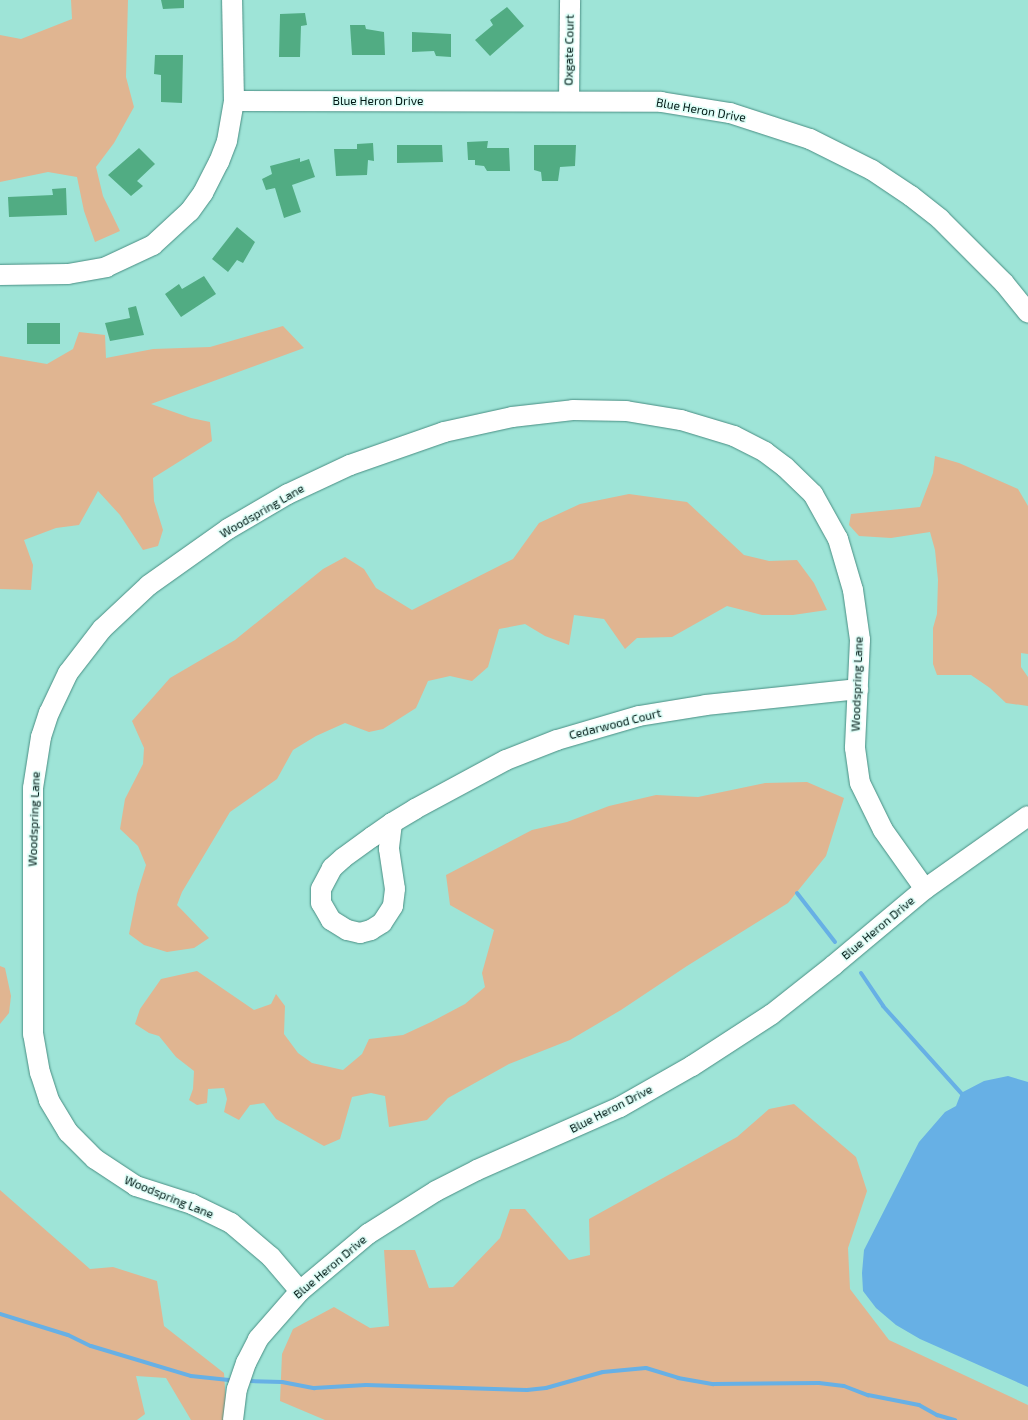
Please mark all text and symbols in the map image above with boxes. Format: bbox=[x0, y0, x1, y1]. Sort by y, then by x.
street label: Oxgate Court bbox=[561, 14, 577, 86]
street label: Blue Heron Drive bbox=[332, 94, 424, 108]
street label: Blue Heron Drive bbox=[655, 95, 747, 125]
street label: Woodspring Lane bbox=[217, 481, 307, 541]
street label: Woodspring Lane bbox=[848, 636, 866, 732]
street label: Cedarwood Court bbox=[567, 706, 663, 742]
street label: Woodspring Lane bbox=[25, 771, 43, 867]
street label: Blue Heron Drive bbox=[839, 893, 917, 963]
street label: Blue Heron Drive bbox=[567, 1082, 655, 1136]
street label: Woodspring Lane bbox=[122, 1173, 216, 1221]
street label: Blue Heron Drive bbox=[291, 1232, 369, 1302]

